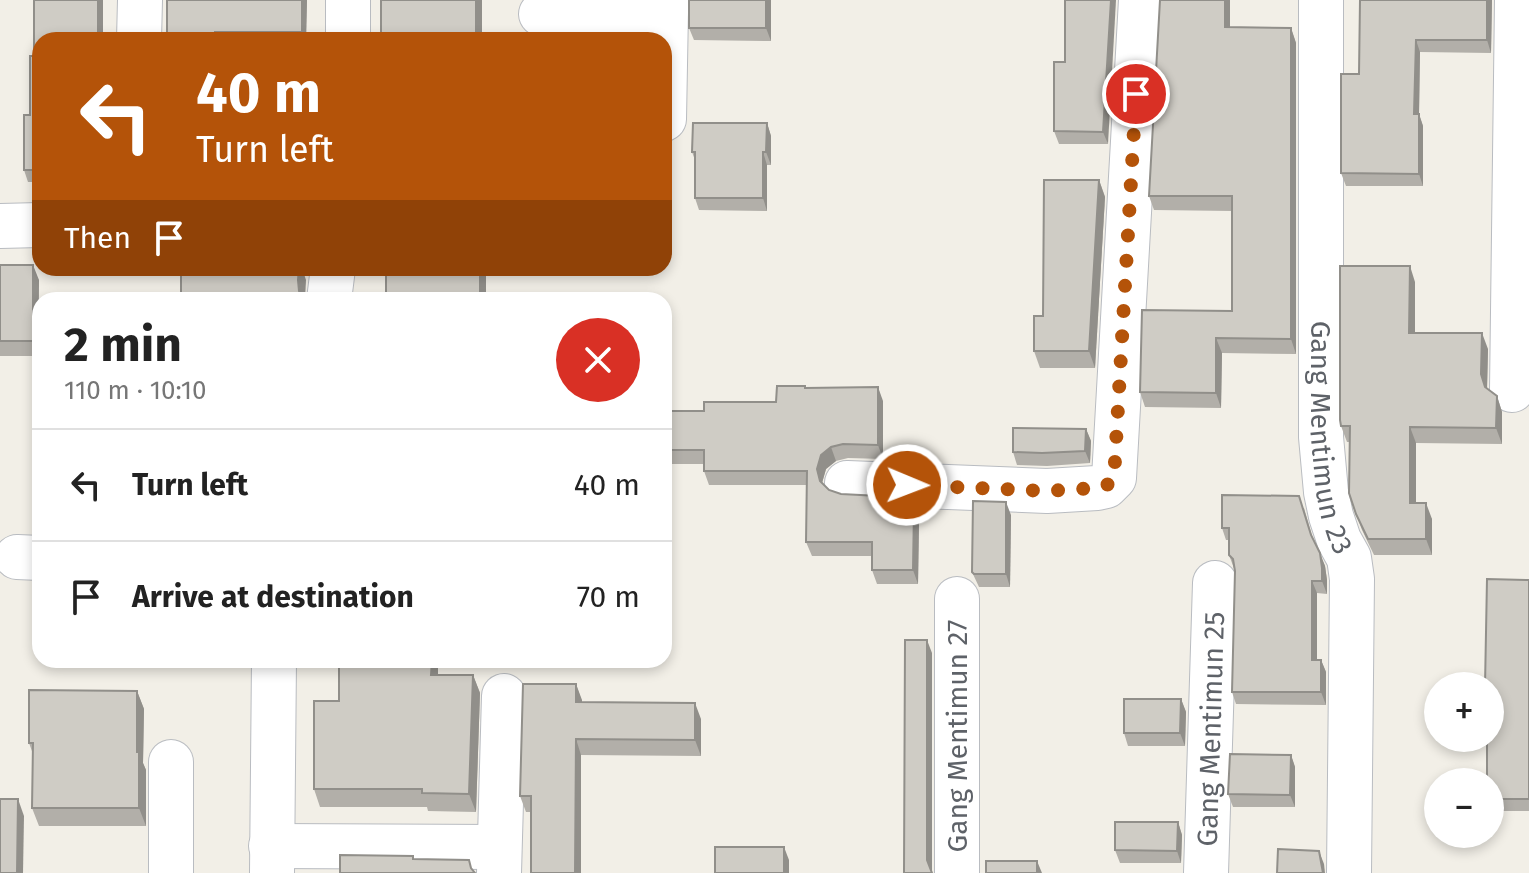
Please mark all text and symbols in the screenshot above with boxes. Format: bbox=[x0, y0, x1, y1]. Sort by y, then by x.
text: 40 m bbox=[196, 60, 321, 127]
pin bbox=[1102, 60, 1170, 128]
icon: left bbox=[64, 64, 168, 168]
icon: arrive bbox=[1114, 72, 1158, 116]
text: Turn left bbox=[196, 128, 334, 172]
icon: arrive bbox=[147, 216, 191, 260]
text: Then bbox=[64, 220, 131, 256]
text: 2 min bbox=[64, 316, 182, 374]
button: close bbox=[556, 318, 640, 402]
street label: Gang Mentimun 23 bbox=[1303, 321, 1359, 560]
text: 110 m · 10:10 bbox=[64, 375, 207, 406]
position arrow bbox=[865, 443, 949, 527]
icon: left bbox=[64, 463, 108, 507]
text: Turn left bbox=[132, 467, 248, 503]
text: 40 m bbox=[574, 467, 640, 503]
icon: arrive bbox=[64, 575, 108, 619]
text: Arrive at destination bbox=[132, 579, 414, 615]
text: 70 m bbox=[577, 579, 640, 615]
street label: Gang Mentimun 25 bbox=[1191, 611, 1231, 847]
street label: Gang Mentimun 27 bbox=[941, 620, 974, 852]
map controls bbox=[1424, 672, 1504, 848]
button: + bbox=[1424, 672, 1504, 752]
button: − bbox=[1424, 768, 1504, 848]

